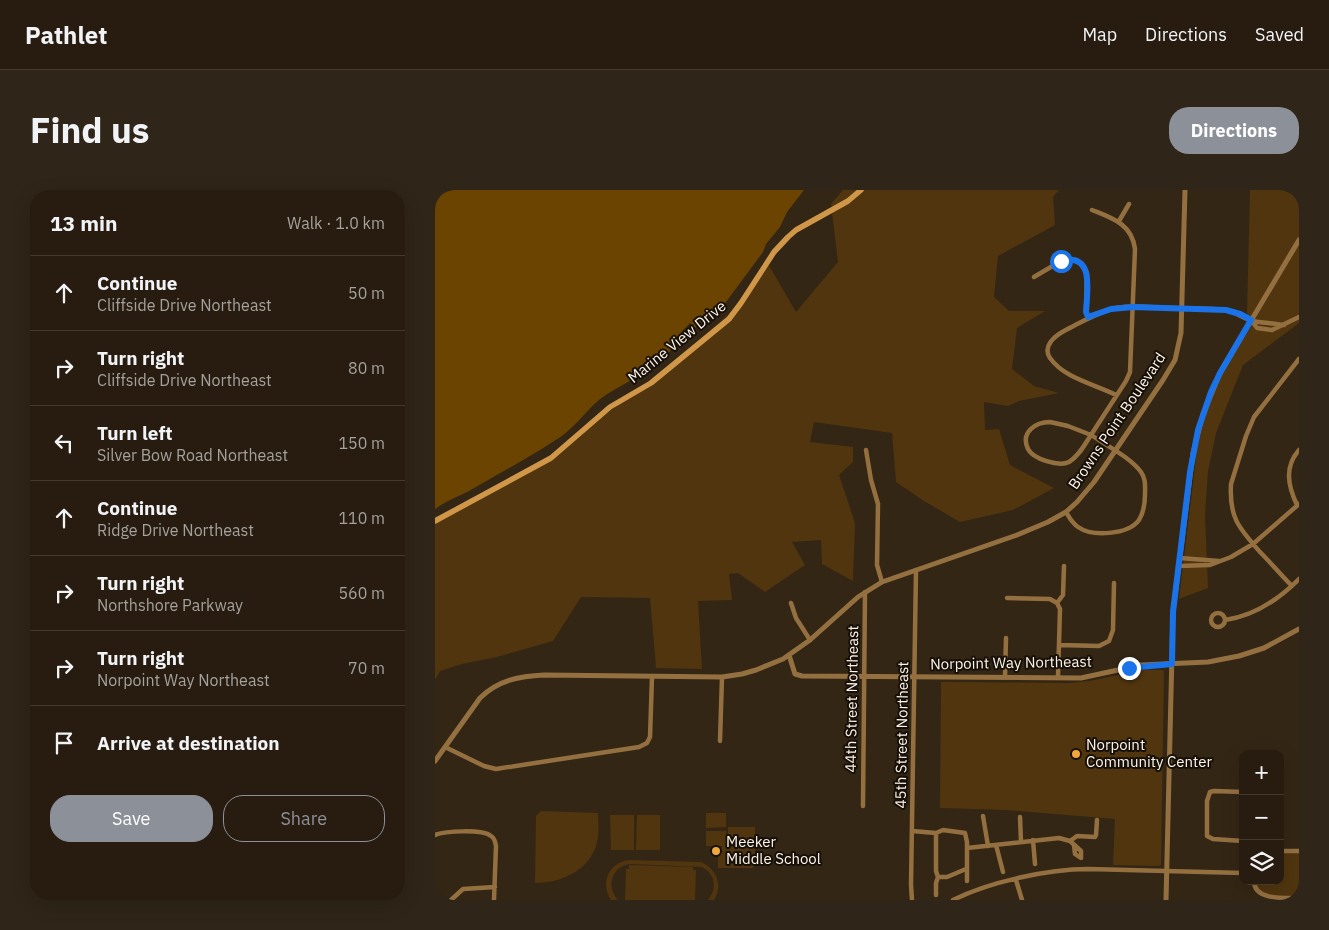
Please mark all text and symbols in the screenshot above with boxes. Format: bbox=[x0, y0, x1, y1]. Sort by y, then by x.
text: Pathlet bbox=[25, 19, 107, 51]
text: Map bbox=[1082, 23, 1117, 46]
text: Directions bbox=[1145, 23, 1227, 46]
text: Saved bbox=[1255, 23, 1304, 46]
text: Find us bbox=[30, 107, 149, 153]
button: Directions bbox=[1169, 107, 1299, 154]
text: 13 min bbox=[50, 209, 117, 237]
text: Walk · 1.0 km bbox=[287, 213, 385, 233]
route start bbox=[1050, 250, 1073, 273]
text: Continue bbox=[97, 271, 177, 295]
icon: ahead bbox=[50, 279, 78, 307]
text: 50 m bbox=[348, 283, 385, 303]
text: Cliffside Drive Northeast bbox=[97, 295, 272, 315]
street label: Marine View Drive bbox=[624, 296, 730, 387]
text: Turn right bbox=[97, 346, 184, 370]
street label: Browns Point Boulevard bbox=[1064, 349, 1169, 493]
icon: right bbox=[50, 354, 78, 382]
text: 80 m bbox=[348, 358, 385, 378]
text: Cliffside Drive Northeast bbox=[97, 370, 272, 390]
text: Turn left bbox=[97, 421, 173, 445]
icon: left bbox=[50, 429, 78, 457]
text: 150 m bbox=[338, 433, 385, 453]
text: Silver Bow Road Northeast bbox=[97, 445, 288, 465]
text: Continue bbox=[97, 496, 177, 520]
icon: ahead bbox=[50, 504, 78, 532]
text: 110 m bbox=[338, 508, 385, 528]
text: Ridge Drive Northeast bbox=[97, 520, 254, 540]
text: Turn right bbox=[97, 571, 184, 595]
icon: right bbox=[50, 579, 78, 607]
text: 560 m bbox=[338, 583, 385, 603]
text: Northshore Parkway bbox=[97, 595, 243, 615]
street label: 44th Street Northeast bbox=[841, 625, 862, 773]
text: Turn right bbox=[97, 646, 184, 670]
street label: Norpoint Way Northeast bbox=[930, 652, 1092, 673]
icon: right bbox=[50, 654, 78, 682]
route end bbox=[1118, 657, 1141, 680]
text: 70 m bbox=[348, 658, 385, 678]
street label: 45th Street Northeast bbox=[891, 661, 912, 809]
text: Norpoint Way Northeast bbox=[97, 670, 270, 690]
icon: arrive bbox=[50, 729, 78, 757]
text: Arrive at destination bbox=[97, 731, 280, 755]
place label: Norpoint Community Center bbox=[1086, 735, 1212, 771]
marker: Norpoint Community Center bbox=[1070, 748, 1082, 760]
map controls bbox=[1239, 750, 1284, 885]
button: + bbox=[1239, 750, 1284, 795]
button: Save bbox=[50, 795, 213, 842]
button: Share bbox=[223, 795, 385, 842]
button: − bbox=[1239, 795, 1284, 840]
place label: Meeker Middle School bbox=[726, 832, 821, 868]
button: layers bbox=[1239, 840, 1284, 885]
marker: Meeker Middle School bbox=[710, 845, 722, 857]

